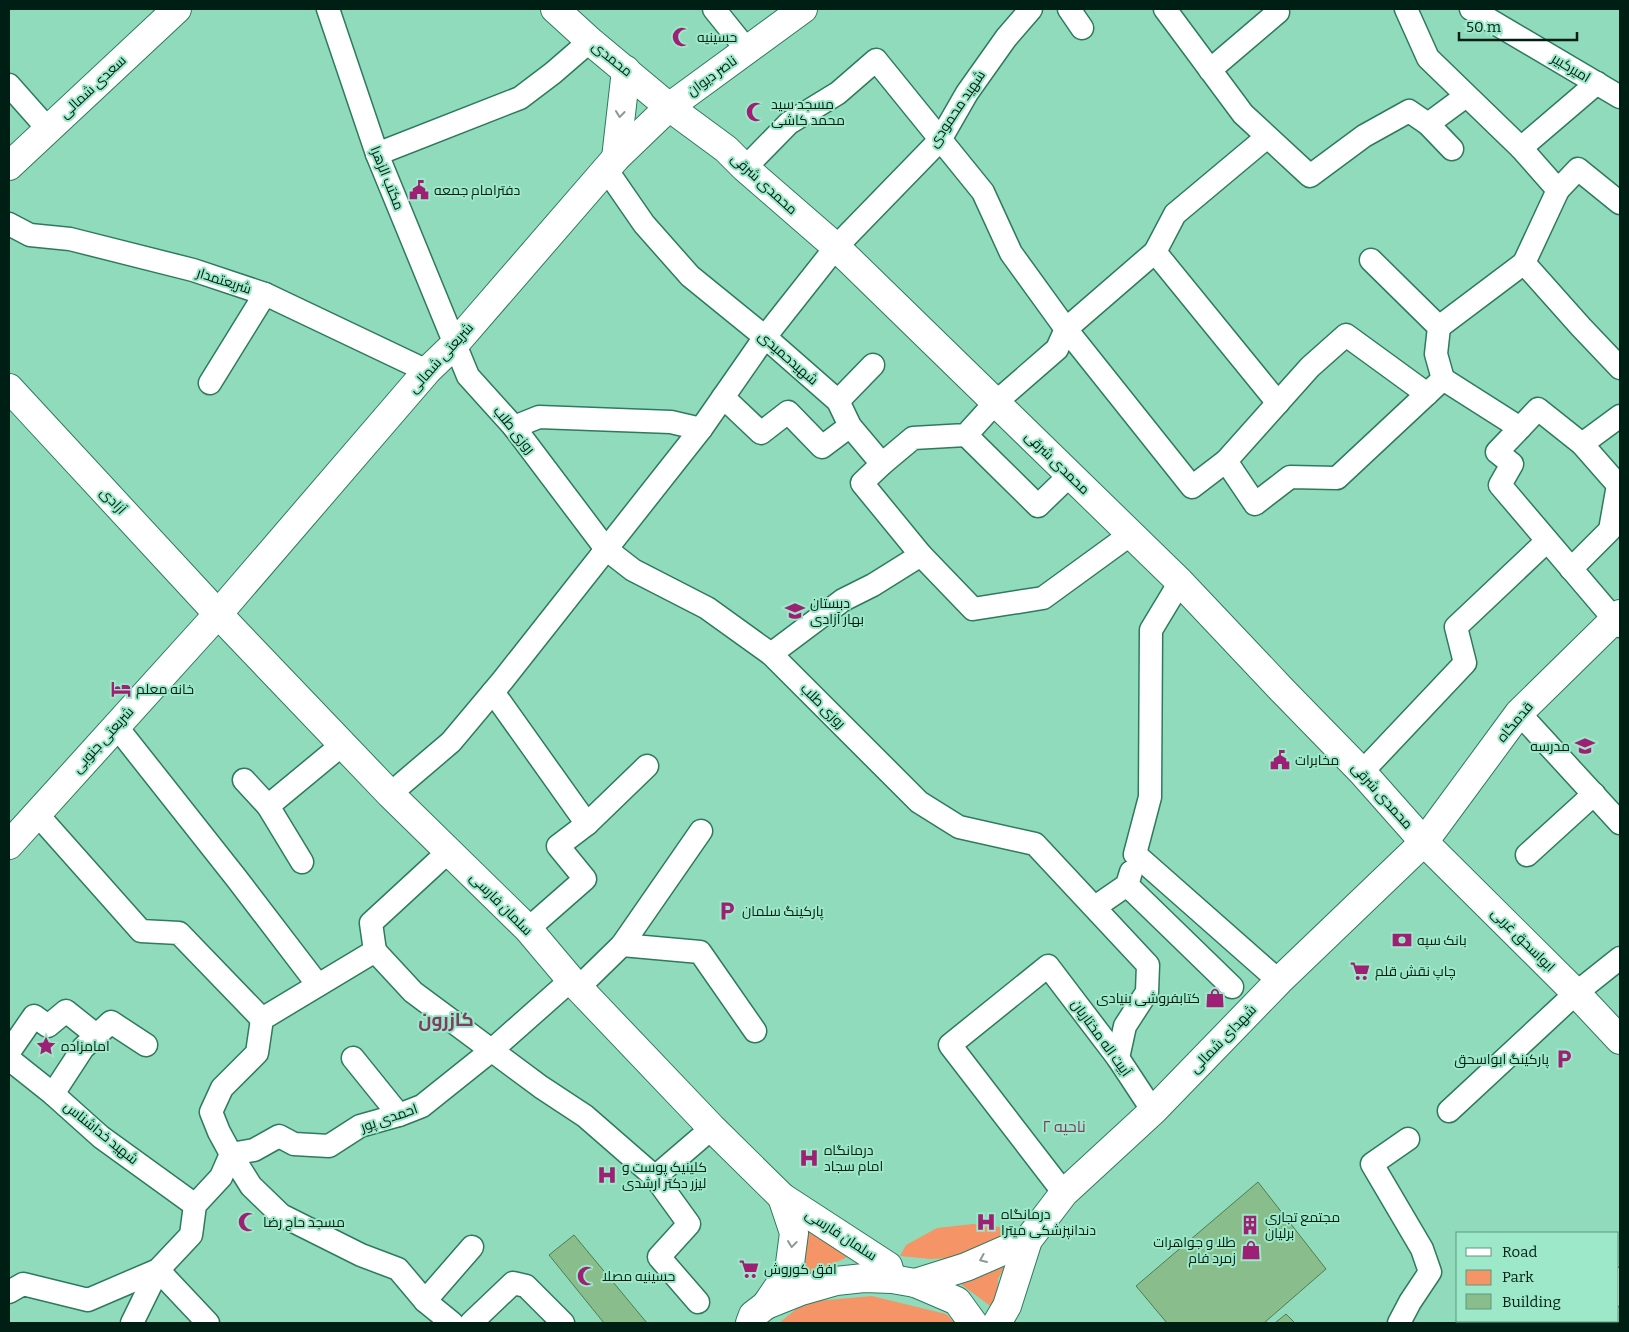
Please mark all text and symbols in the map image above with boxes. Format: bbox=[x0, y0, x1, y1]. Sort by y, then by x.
scale bar bbox=[1459, 10, 1576, 42]
text: 50 m bbox=[1466, 18, 1502, 36]
mosque icon: حسینیه bbox=[671, 26, 693, 48]
place label: حسینیه bbox=[697, 29, 737, 46]
street label: محمدی bbox=[588, 38, 636, 80]
street label: امیرکبیر bbox=[1548, 49, 1593, 86]
street label: سعدی شمالی bbox=[56, 52, 130, 122]
street label: ناصر دیوان bbox=[684, 52, 740, 100]
street label: شهید محمودی bbox=[925, 67, 989, 151]
place label: مسجد سید محمد کاشی bbox=[771, 96, 845, 129]
mosque icon: مسجد سید محمد کاشی bbox=[745, 101, 767, 123]
one-way arrow bbox=[615, 110, 626, 118]
street label: مکتب الزهرا bbox=[366, 144, 408, 212]
street label: محمدی شرقی bbox=[727, 150, 801, 218]
public building icon: دفترامام جمعه bbox=[408, 179, 430, 201]
place label: دفترامام جمعه bbox=[434, 182, 520, 200]
street label: شریعتمدار bbox=[193, 264, 254, 298]
street label: شریعتی شمالی bbox=[405, 319, 477, 397]
street label: شهیدحمیدی bbox=[755, 327, 821, 389]
street label: روزی طلب bbox=[490, 403, 538, 457]
street label: محمدی شرقی bbox=[1021, 428, 1093, 498]
street label: آزادی bbox=[96, 484, 130, 518]
place label: دبستان بهار آزادی bbox=[810, 595, 864, 628]
school or university icon: دبستان بهار آزادی bbox=[784, 600, 806, 622]
hotel icon: خانه معلم bbox=[110, 678, 132, 700]
street label: روزی طلب bbox=[797, 680, 849, 732]
place label: خانه معلم bbox=[136, 681, 194, 699]
street label: قدمگاه bbox=[1493, 698, 1537, 746]
street label: شریعتی جنوبی bbox=[69, 703, 137, 777]
school or university icon: مدرسه bbox=[1574, 735, 1596, 757]
place label: مدرسه bbox=[1530, 738, 1570, 755]
public building icon: مخابرات bbox=[1269, 749, 1291, 771]
place label: مخابرات bbox=[1295, 752, 1339, 769]
street label: محمدی شرقی bbox=[1348, 759, 1416, 833]
street label: سلمان فارسی bbox=[466, 869, 536, 939]
parking icon: پارکینگ سلمان bbox=[716, 900, 738, 922]
place label: پارکینگ سلمان bbox=[742, 903, 824, 921]
street label: ابواسحق غربی bbox=[1488, 905, 1558, 975]
bank icon: بانک سپه bbox=[1391, 929, 1413, 951]
place label: بانک سپه bbox=[1417, 932, 1467, 950]
supermarket icon: چاپ نقش قلم bbox=[1349, 960, 1371, 982]
place label: چاپ نقش قلم bbox=[1375, 963, 1456, 981]
shop icon: کتابفروشی بنیادی bbox=[1204, 987, 1226, 1009]
place label: کتابفروشی بنیادی bbox=[1096, 990, 1200, 1007]
street label: آییت اله مختاریان bbox=[1067, 996, 1135, 1080]
street label: شهدای شمالی bbox=[1186, 1001, 1260, 1077]
district label: کازرون bbox=[418, 1008, 474, 1032]
place icon: امامزاده bbox=[35, 1035, 57, 1057]
place label: امامزاده bbox=[61, 1038, 110, 1055]
parking icon: پارکینگ ابواسحق bbox=[1553, 1048, 1575, 1070]
place label: پارکینگ ابواسحق bbox=[1454, 1051, 1549, 1069]
street label: شهید خداشناس bbox=[60, 1098, 142, 1168]
street label: احمدی پور bbox=[357, 1100, 420, 1137]
district label: ناحیه ۲ bbox=[1042, 1117, 1086, 1136]
place label: درمانگاه امام سجاد bbox=[824, 1142, 883, 1176]
hospital icon: درمانگاه امام سجاد bbox=[798, 1147, 820, 1169]
place label: کلینیک پوست و لیزر دکتر ارشدی bbox=[622, 1159, 707, 1192]
hospital icon: کلینیک پوست و لیزر دکتر ارشدی bbox=[596, 1164, 618, 1186]
street label: سلمان فارسی bbox=[802, 1206, 880, 1264]
place label: درمانگاه دندانپزشکی میترا bbox=[1001, 1206, 1096, 1240]
place label: مجتمع تجاری برلیان bbox=[1265, 1209, 1340, 1242]
mosque icon: مسجد حاج رضا bbox=[237, 1211, 259, 1233]
hospital icon: درمانگاه دندانپزشکی میترا bbox=[975, 1211, 997, 1233]
place label: مسجد حاج رضا bbox=[263, 1214, 345, 1231]
building icon: مجتمع تجاری برلیان bbox=[1239, 1214, 1261, 1236]
legend bbox=[1456, 1232, 1619, 1322]
place label: طلا و جواهرات زمرد فام bbox=[1153, 1234, 1236, 1268]
shop icon: طلا و جواهرات زمرد فام bbox=[1240, 1239, 1262, 1261]
one-way arrow bbox=[787, 1240, 798, 1248]
text: Road bbox=[1502, 1243, 1537, 1261]
one-way arrow bbox=[979, 1253, 988, 1264]
supermarket icon: افق کوروش bbox=[738, 1258, 760, 1280]
place label: افق کوروش bbox=[764, 1261, 837, 1278]
mosque icon: حسینیه مصلا bbox=[576, 1265, 598, 1287]
place label: حسینیه مصلا bbox=[602, 1268, 675, 1285]
text: Park bbox=[1502, 1268, 1534, 1286]
text: Building bbox=[1502, 1293, 1561, 1311]

